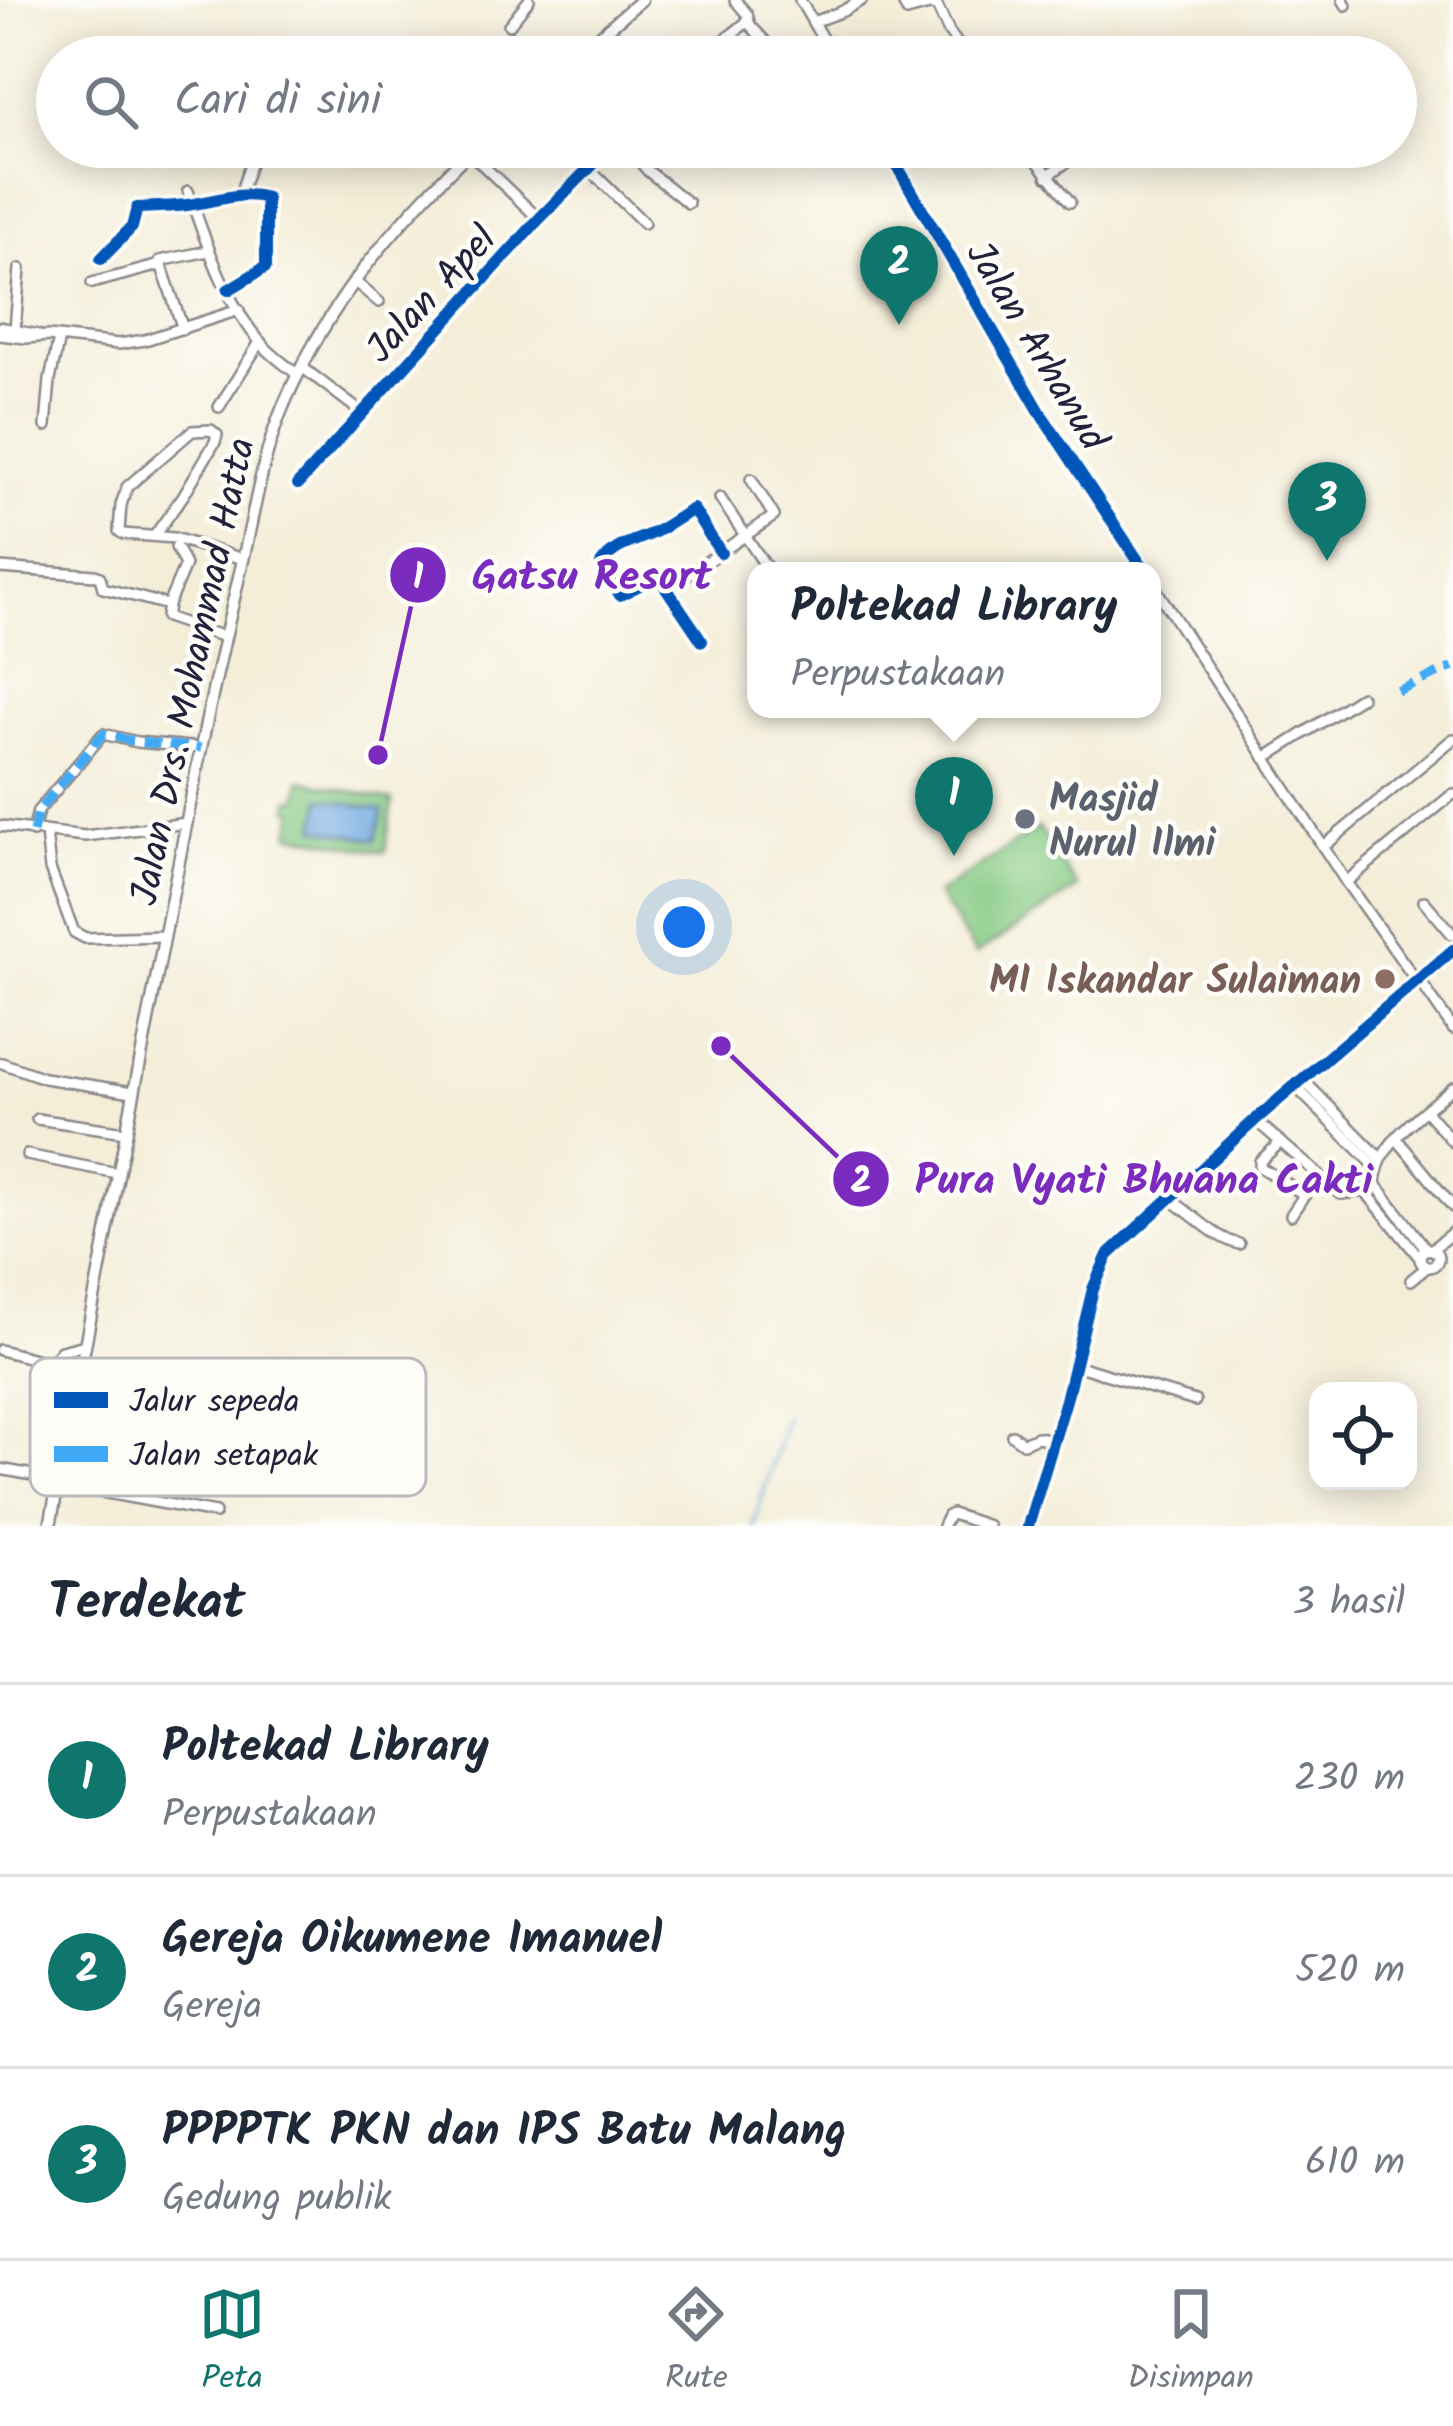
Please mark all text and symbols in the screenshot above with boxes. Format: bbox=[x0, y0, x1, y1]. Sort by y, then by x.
search box bbox=[36, 36, 1417, 168]
text: Cari di sini bbox=[174, 66, 382, 138]
icon: search bbox=[78, 69, 144, 135]
street label: Jalan Apel bbox=[352, 212, 514, 379]
pin: 2 bbox=[860, 226, 938, 325]
street label: Jalan Arhanud bbox=[947, 230, 1123, 465]
street label: Jalan Drs. Mohammad Hatta bbox=[115, 432, 275, 911]
pin: 3 bbox=[1288, 462, 1366, 561]
callout: Gatsu Resort bbox=[388, 536, 736, 614]
text: Gatsu Resort bbox=[472, 545, 713, 612]
text: 1 bbox=[413, 550, 424, 607]
popup bbox=[747, 562, 1161, 718]
text: Poltekad Library bbox=[791, 573, 1117, 645]
text: Perpustakaan bbox=[791, 645, 1005, 707]
pin: 1 bbox=[915, 757, 993, 856]
place label: Masjid Nurul Ilmi bbox=[1049, 770, 1216, 877]
marker: Masjid Nurul Ilmi bbox=[1012, 806, 1038, 832]
your location bbox=[654, 897, 714, 957]
place label: MI Iskandar Sulaiman bbox=[989, 952, 1361, 1014]
marker: MI Iskandar Sulaiman bbox=[1372, 966, 1398, 992]
callout: Pura Vyati Bhuana Cakti bbox=[831, 1140, 1397, 1218]
text: Pura Vyati Bhuana Cakti bbox=[915, 1149, 1374, 1216]
text: 2 bbox=[851, 1154, 872, 1211]
legend bbox=[30, 1358, 426, 1496]
text: Jalur sepeda bbox=[129, 1377, 300, 1430]
map controls bbox=[1309, 1382, 1417, 1490]
button: locate bbox=[1309, 1382, 1417, 1490]
text: Jalan setapak bbox=[129, 1431, 319, 1484]
text: Terdekat bbox=[48, 1564, 246, 1645]
text: 3 hasil bbox=[1292, 1573, 1405, 1635]
text: Poltekad Library bbox=[162, 1713, 489, 1785]
text: 1 bbox=[81, 1749, 93, 1811]
text: 230 m bbox=[1294, 1749, 1405, 1811]
text: Perpustakaan bbox=[162, 1785, 377, 1847]
text: Gereja Oikumene Imanuel bbox=[162, 1905, 662, 1977]
text: 2 bbox=[76, 1941, 98, 2003]
text: 520 m bbox=[1295, 1941, 1405, 2003]
text: Gereja bbox=[162, 1977, 262, 2039]
text: PPPPTK PKN dan IPS Batu Malang bbox=[162, 2097, 846, 2169]
text: 3 bbox=[76, 2133, 98, 2195]
text: 610 m bbox=[1305, 2133, 1405, 2195]
text: Gedung publik bbox=[162, 2169, 392, 2231]
tab: Peta bbox=[199, 2281, 265, 2406]
tab: Rute bbox=[663, 2281, 729, 2406]
tab: Disimpan bbox=[1128, 2281, 1254, 2406]

